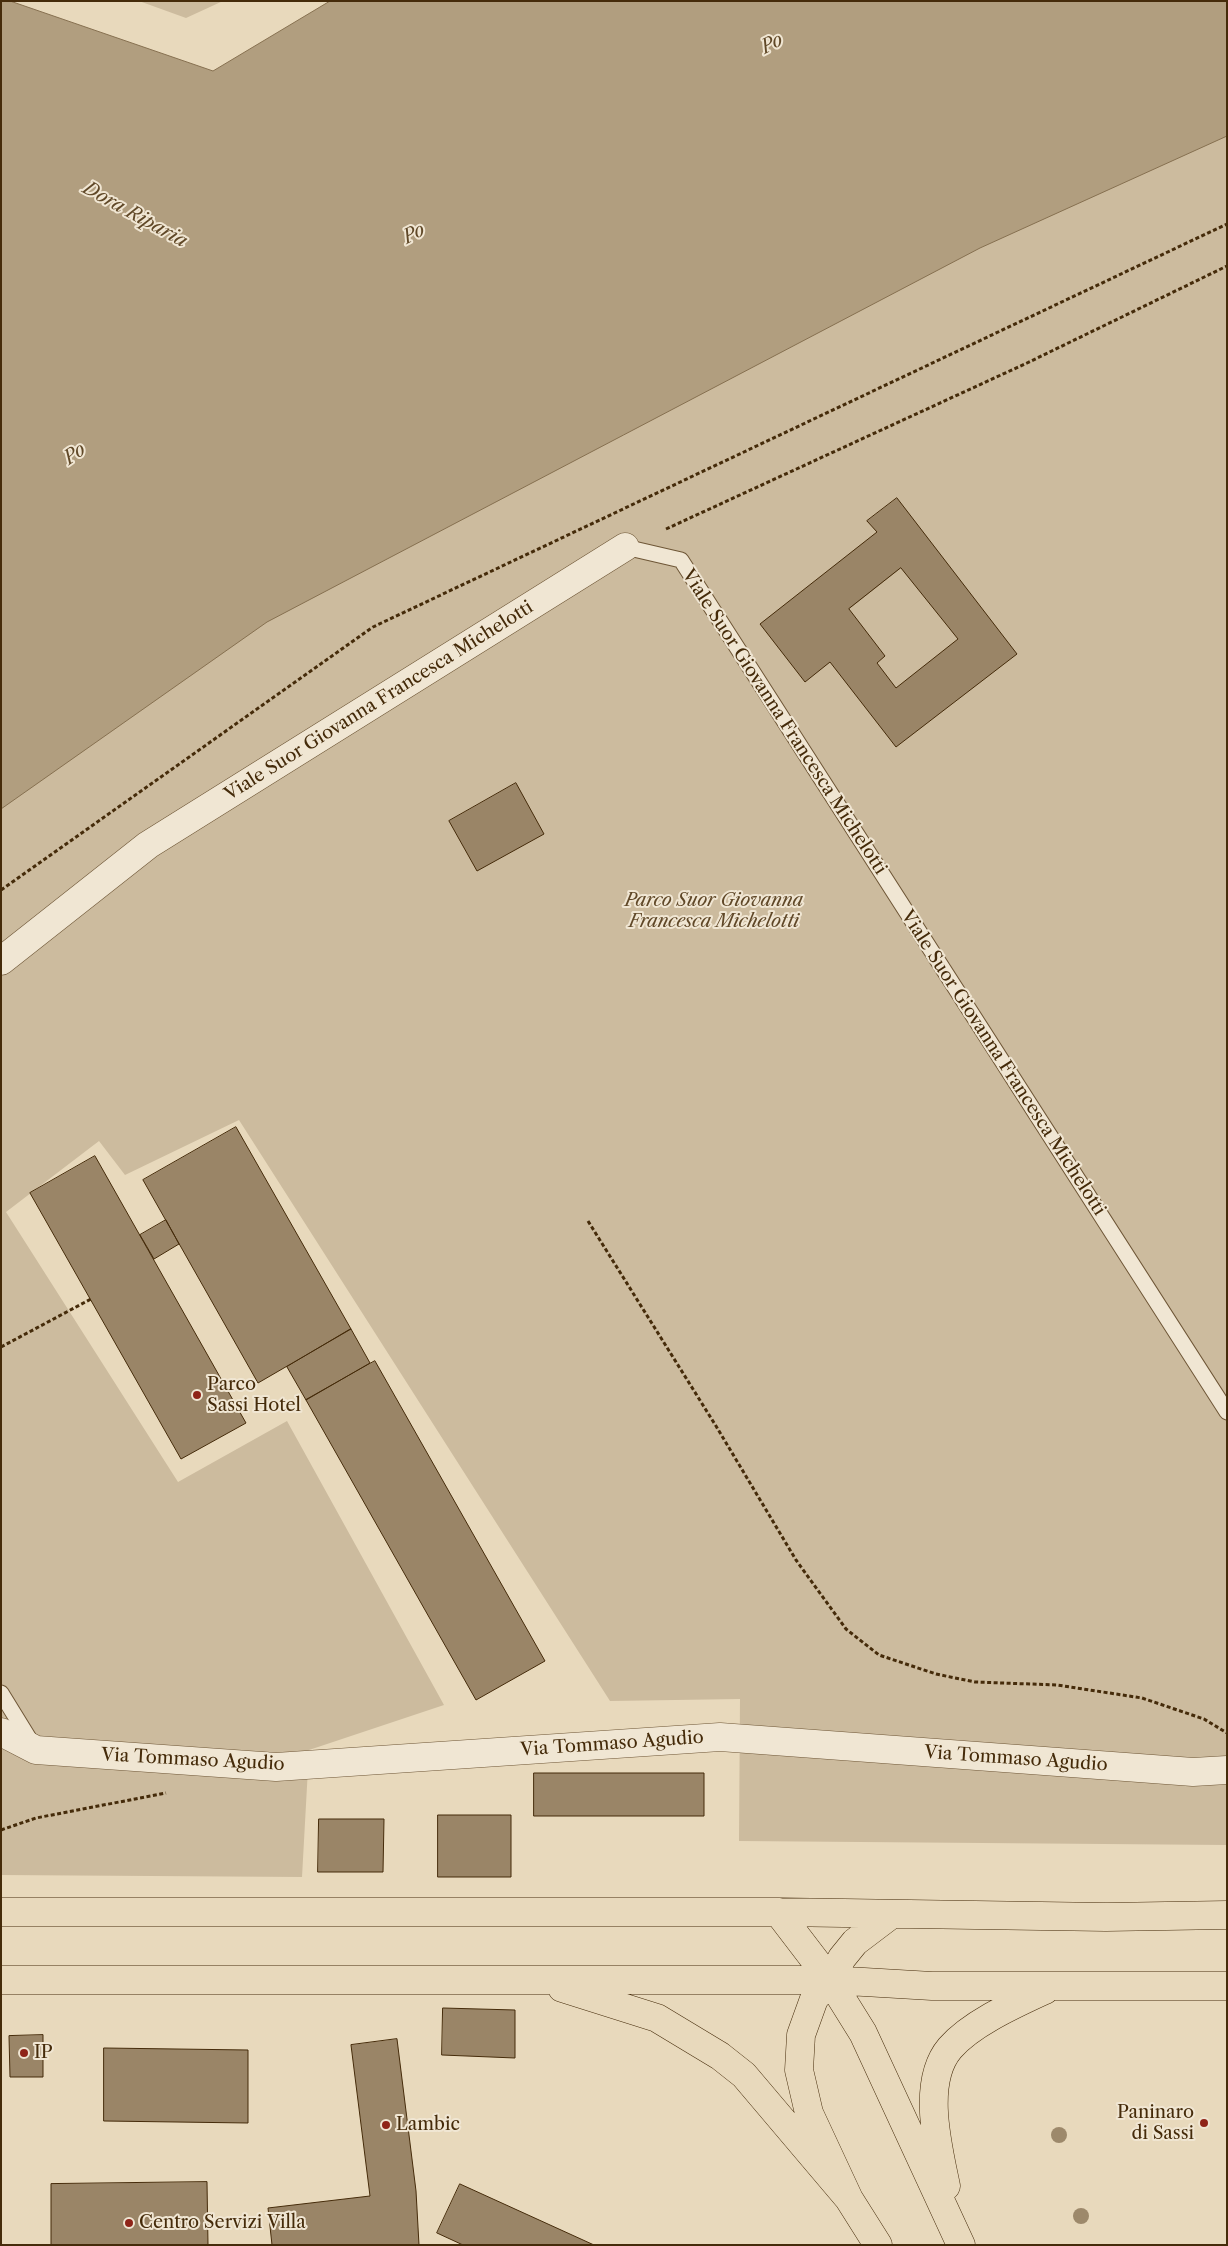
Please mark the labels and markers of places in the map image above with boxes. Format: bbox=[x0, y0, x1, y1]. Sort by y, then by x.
place label: Parco Sassi Hotel bbox=[207, 1374, 301, 1416]
marker: Parco Sassi Hotel bbox=[191, 1389, 203, 1401]
place label: IP bbox=[34, 2042, 53, 2064]
marker: IP bbox=[18, 2047, 30, 2059]
place label: Paninaro di Sassi bbox=[1117, 2102, 1194, 2144]
place label: Lambic bbox=[396, 2114, 460, 2136]
marker: Paninaro di Sassi bbox=[1198, 2117, 1210, 2129]
marker: Lambic bbox=[380, 2119, 392, 2131]
place label: Centro Servizi Villa bbox=[139, 2212, 306, 2234]
marker: Centro Servizi Villa bbox=[123, 2217, 135, 2229]

